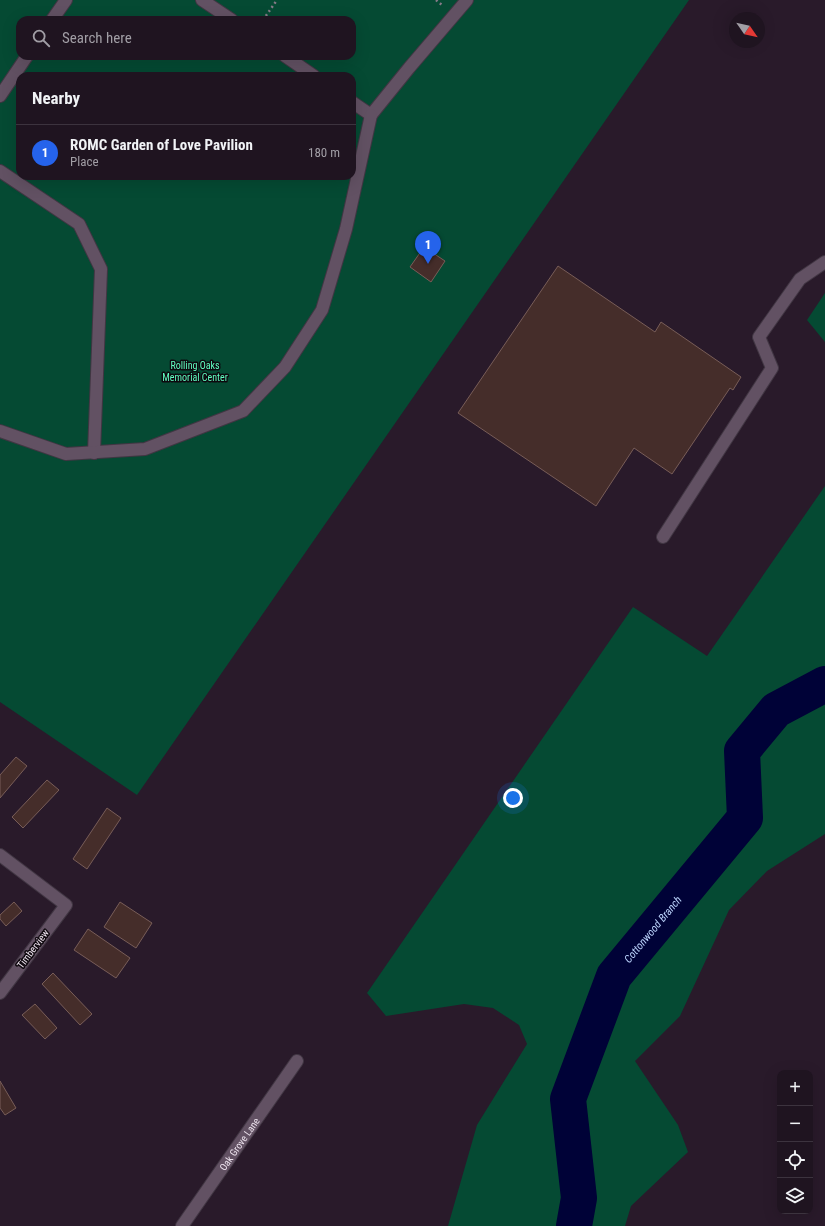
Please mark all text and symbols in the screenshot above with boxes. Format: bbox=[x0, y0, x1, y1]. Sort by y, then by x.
north arrow bbox=[729, 12, 765, 48]
search box bbox=[16, 16, 356, 60]
icon: search bbox=[30, 27, 52, 49]
text: Search here bbox=[62, 29, 132, 47]
text: Nearby bbox=[32, 88, 80, 108]
text: ROMC Garden of Love Pavilion bbox=[70, 136, 253, 154]
text: 1 bbox=[42, 145, 48, 160]
text: 180 m bbox=[308, 145, 340, 160]
text: Place bbox=[70, 154, 99, 169]
pin: 1 bbox=[415, 231, 441, 264]
park label: Rolling Oaks Memorial Center bbox=[162, 360, 228, 383]
your location bbox=[503, 788, 523, 808]
water label: Cottonwood Branch bbox=[621, 893, 684, 965]
street label: Timberview bbox=[15, 927, 51, 970]
map controls bbox=[777, 1070, 813, 1214]
button: + bbox=[777, 1070, 813, 1106]
button: − bbox=[777, 1106, 813, 1142]
street label: Oak Grove Lane bbox=[217, 1115, 262, 1172]
button: locate bbox=[777, 1142, 813, 1178]
button: layers bbox=[777, 1178, 813, 1214]

